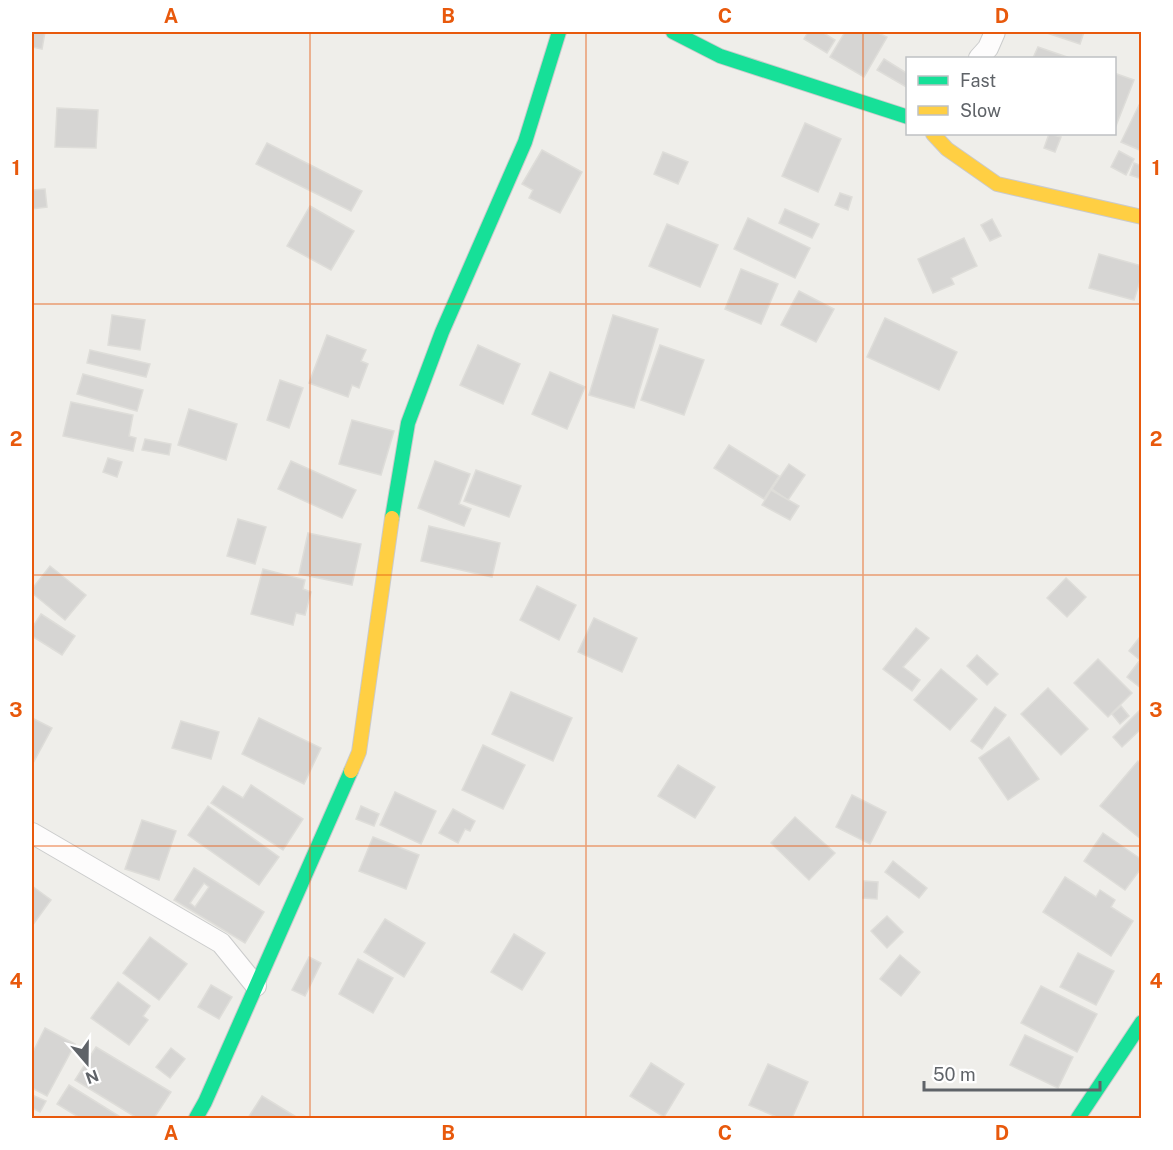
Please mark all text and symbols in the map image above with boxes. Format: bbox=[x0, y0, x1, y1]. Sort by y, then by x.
text: A bbox=[164, 4, 178, 28]
text: B bbox=[441, 4, 455, 28]
text: C bbox=[718, 4, 732, 28]
text: D bbox=[995, 4, 1009, 28]
legend bbox=[906, 57, 1116, 135]
text: Fast bbox=[960, 70, 996, 91]
text: Slow bbox=[960, 100, 1001, 121]
text: 1 bbox=[12, 156, 20, 180]
text: 1 bbox=[1152, 156, 1160, 180]
text: 2 bbox=[10, 427, 22, 451]
text: 2 bbox=[1150, 427, 1162, 451]
text: 3 bbox=[9, 698, 23, 722]
text: 3 bbox=[1149, 698, 1163, 722]
text: 4 bbox=[9, 969, 23, 993]
text: 4 bbox=[1149, 969, 1163, 993]
north arrow bbox=[57, 1033, 117, 1093]
scale bar bbox=[924, 1054, 1100, 1092]
text: 50 m bbox=[933, 1064, 976, 1085]
text: N bbox=[83, 1066, 101, 1088]
text: A bbox=[164, 1121, 178, 1145]
text: B bbox=[441, 1121, 455, 1145]
text: C bbox=[718, 1121, 732, 1145]
text: D bbox=[995, 1121, 1009, 1145]

